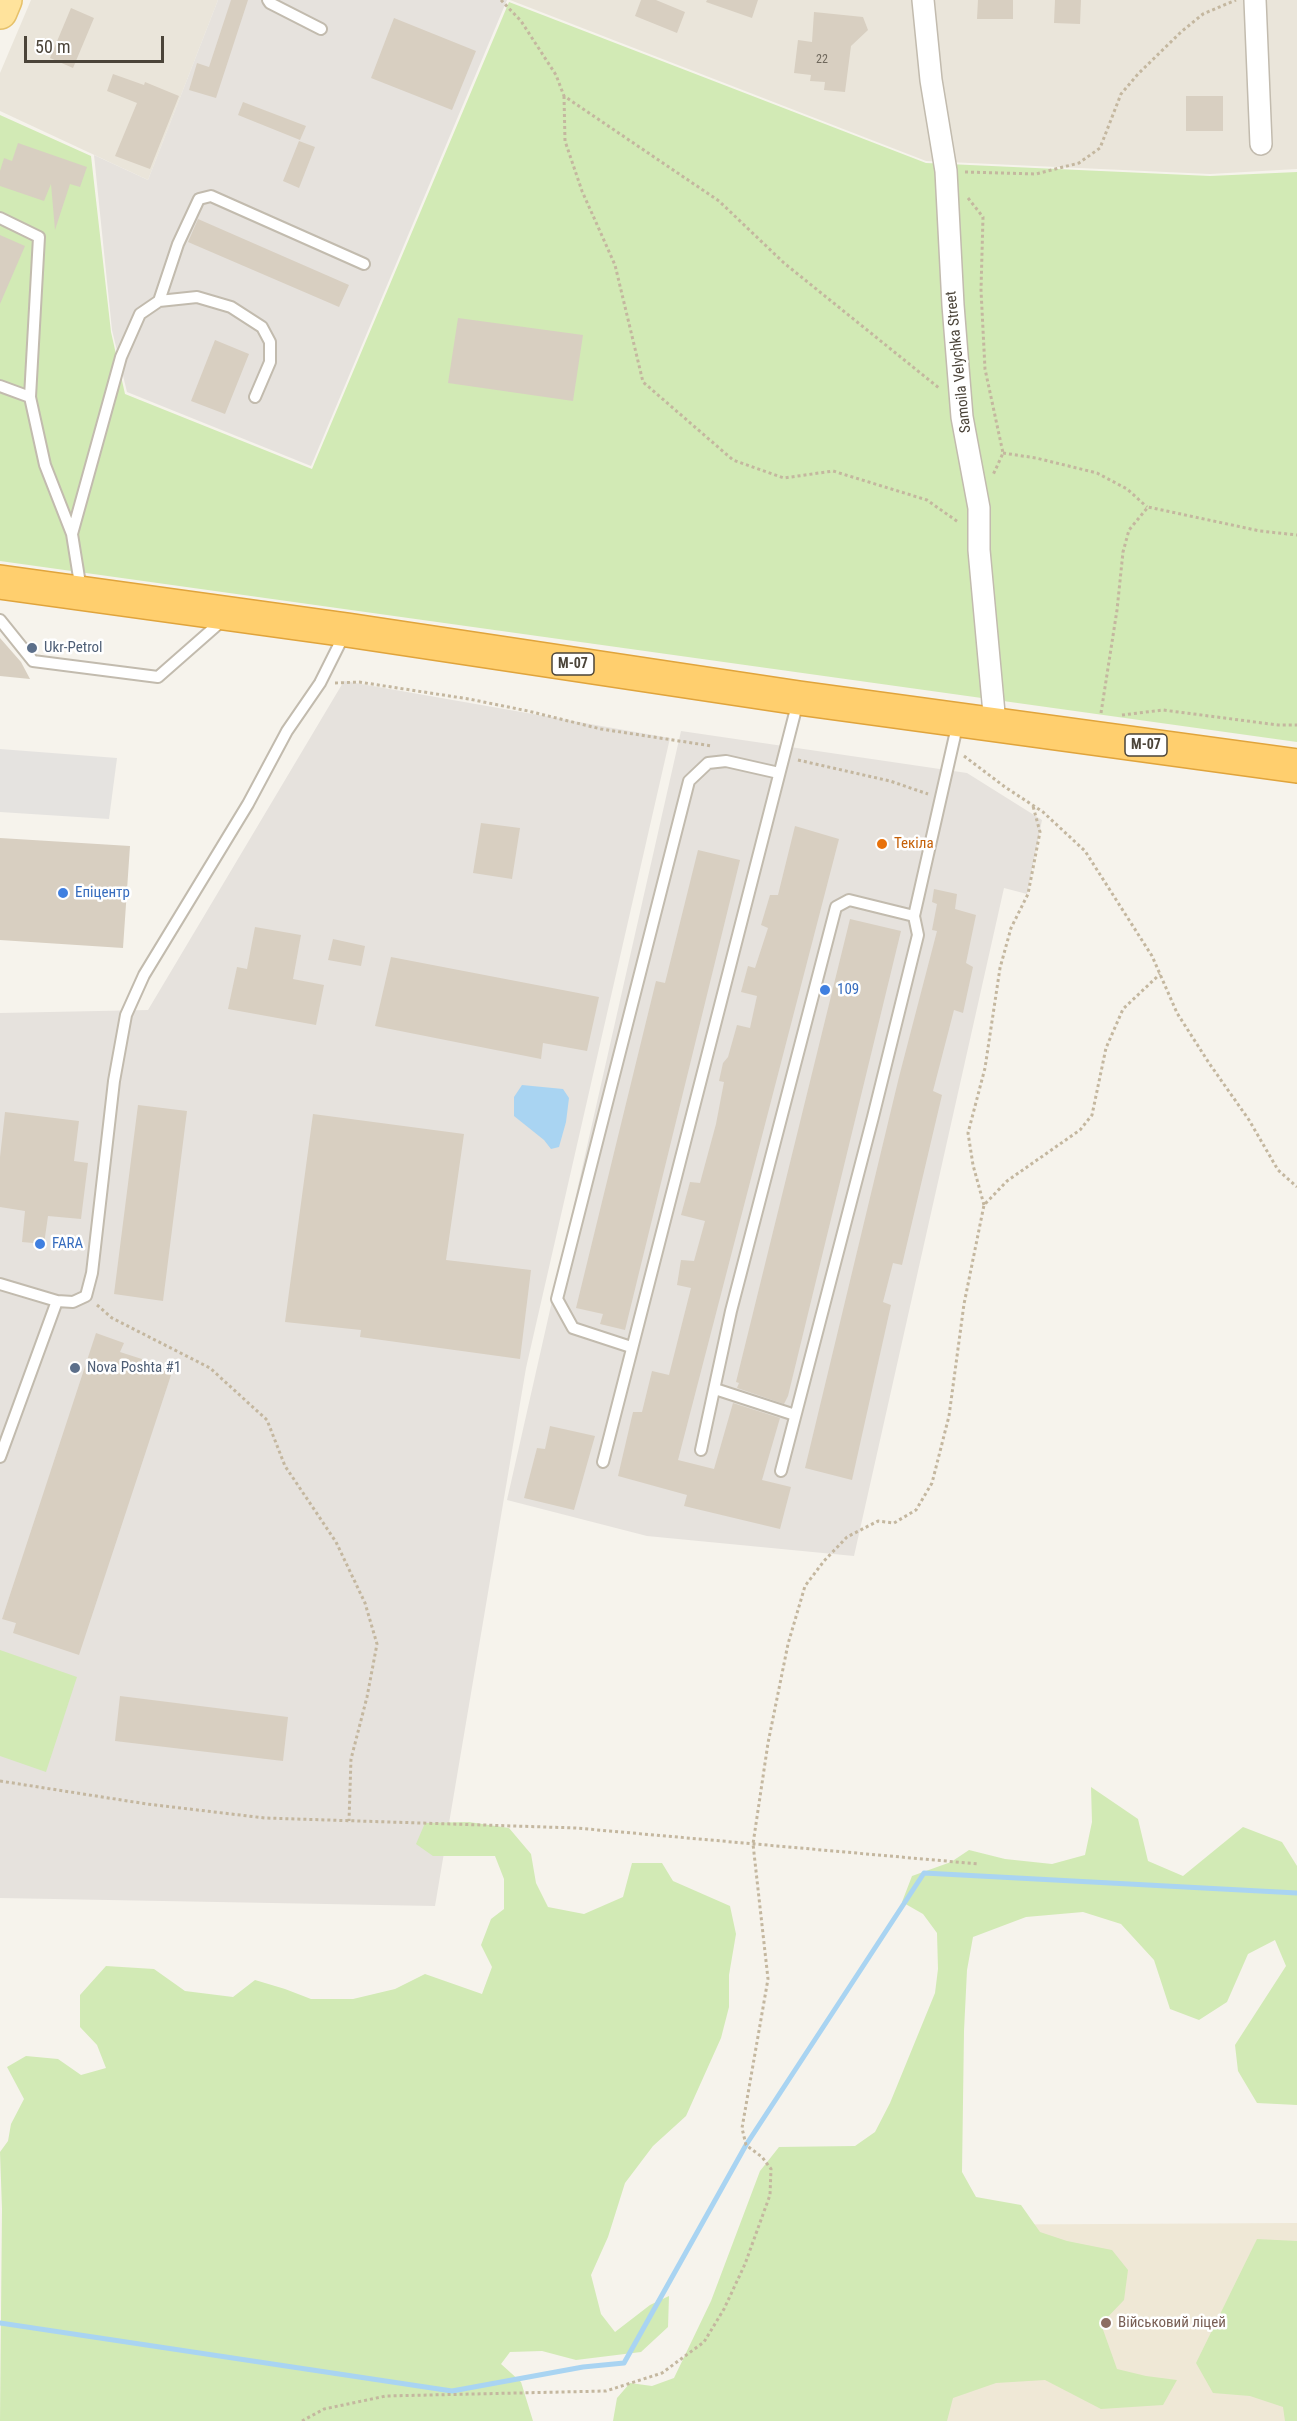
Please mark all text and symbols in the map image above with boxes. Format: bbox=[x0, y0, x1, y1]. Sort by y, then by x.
scale bar bbox=[27, 24, 166, 62]
text: 50 m bbox=[35, 36, 70, 57]
house number: 22 bbox=[816, 53, 828, 67]
street label: Samoila Velychka Street bbox=[943, 290, 975, 434]
place label: Ukr-Petrol bbox=[44, 639, 103, 657]
marker: Ukr-Petrol bbox=[25, 641, 39, 655]
road number: М-07 bbox=[552, 653, 594, 675]
road number: М-07 bbox=[1125, 734, 1167, 756]
place label: Текіла bbox=[894, 835, 934, 853]
marker: Текіла bbox=[875, 837, 889, 851]
place label: Епіцентр bbox=[75, 884, 130, 902]
marker: Епіцентр bbox=[56, 886, 70, 900]
place label: 109 bbox=[837, 981, 859, 999]
marker: 109 bbox=[818, 983, 832, 997]
place label: FARA bbox=[52, 1235, 83, 1253]
marker: FARA bbox=[33, 1237, 47, 1251]
place label: Nova Poshta #1 bbox=[87, 1359, 181, 1377]
marker: Nova Poshta #1 bbox=[68, 1361, 82, 1375]
place label: Військовий ліцей bbox=[1118, 2314, 1226, 2332]
marker: Військовий ліцей bbox=[1099, 2316, 1113, 2330]

